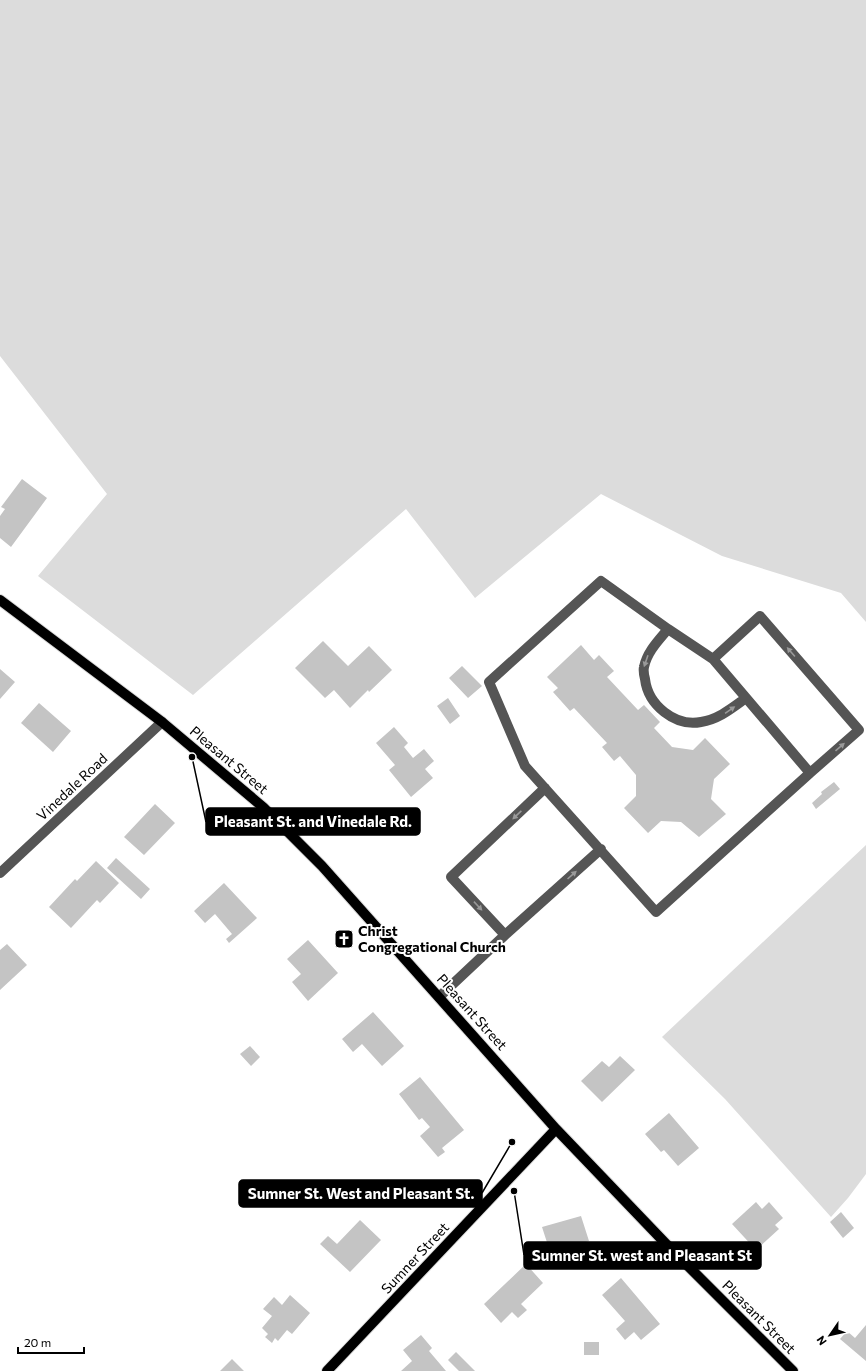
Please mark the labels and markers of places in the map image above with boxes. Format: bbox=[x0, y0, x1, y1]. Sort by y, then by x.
callout: Pleasant St. and Vinedale Rd. bbox=[206, 808, 420, 835]
place label: Christ Congregational Church bbox=[358, 922, 506, 955]
church icon: Christ Congregational Church bbox=[333, 928, 355, 950]
callout: Sumner St. West and Pleasant St. bbox=[239, 1180, 482, 1207]
callout: Sumner St. west and Pleasant St bbox=[524, 1242, 761, 1269]

